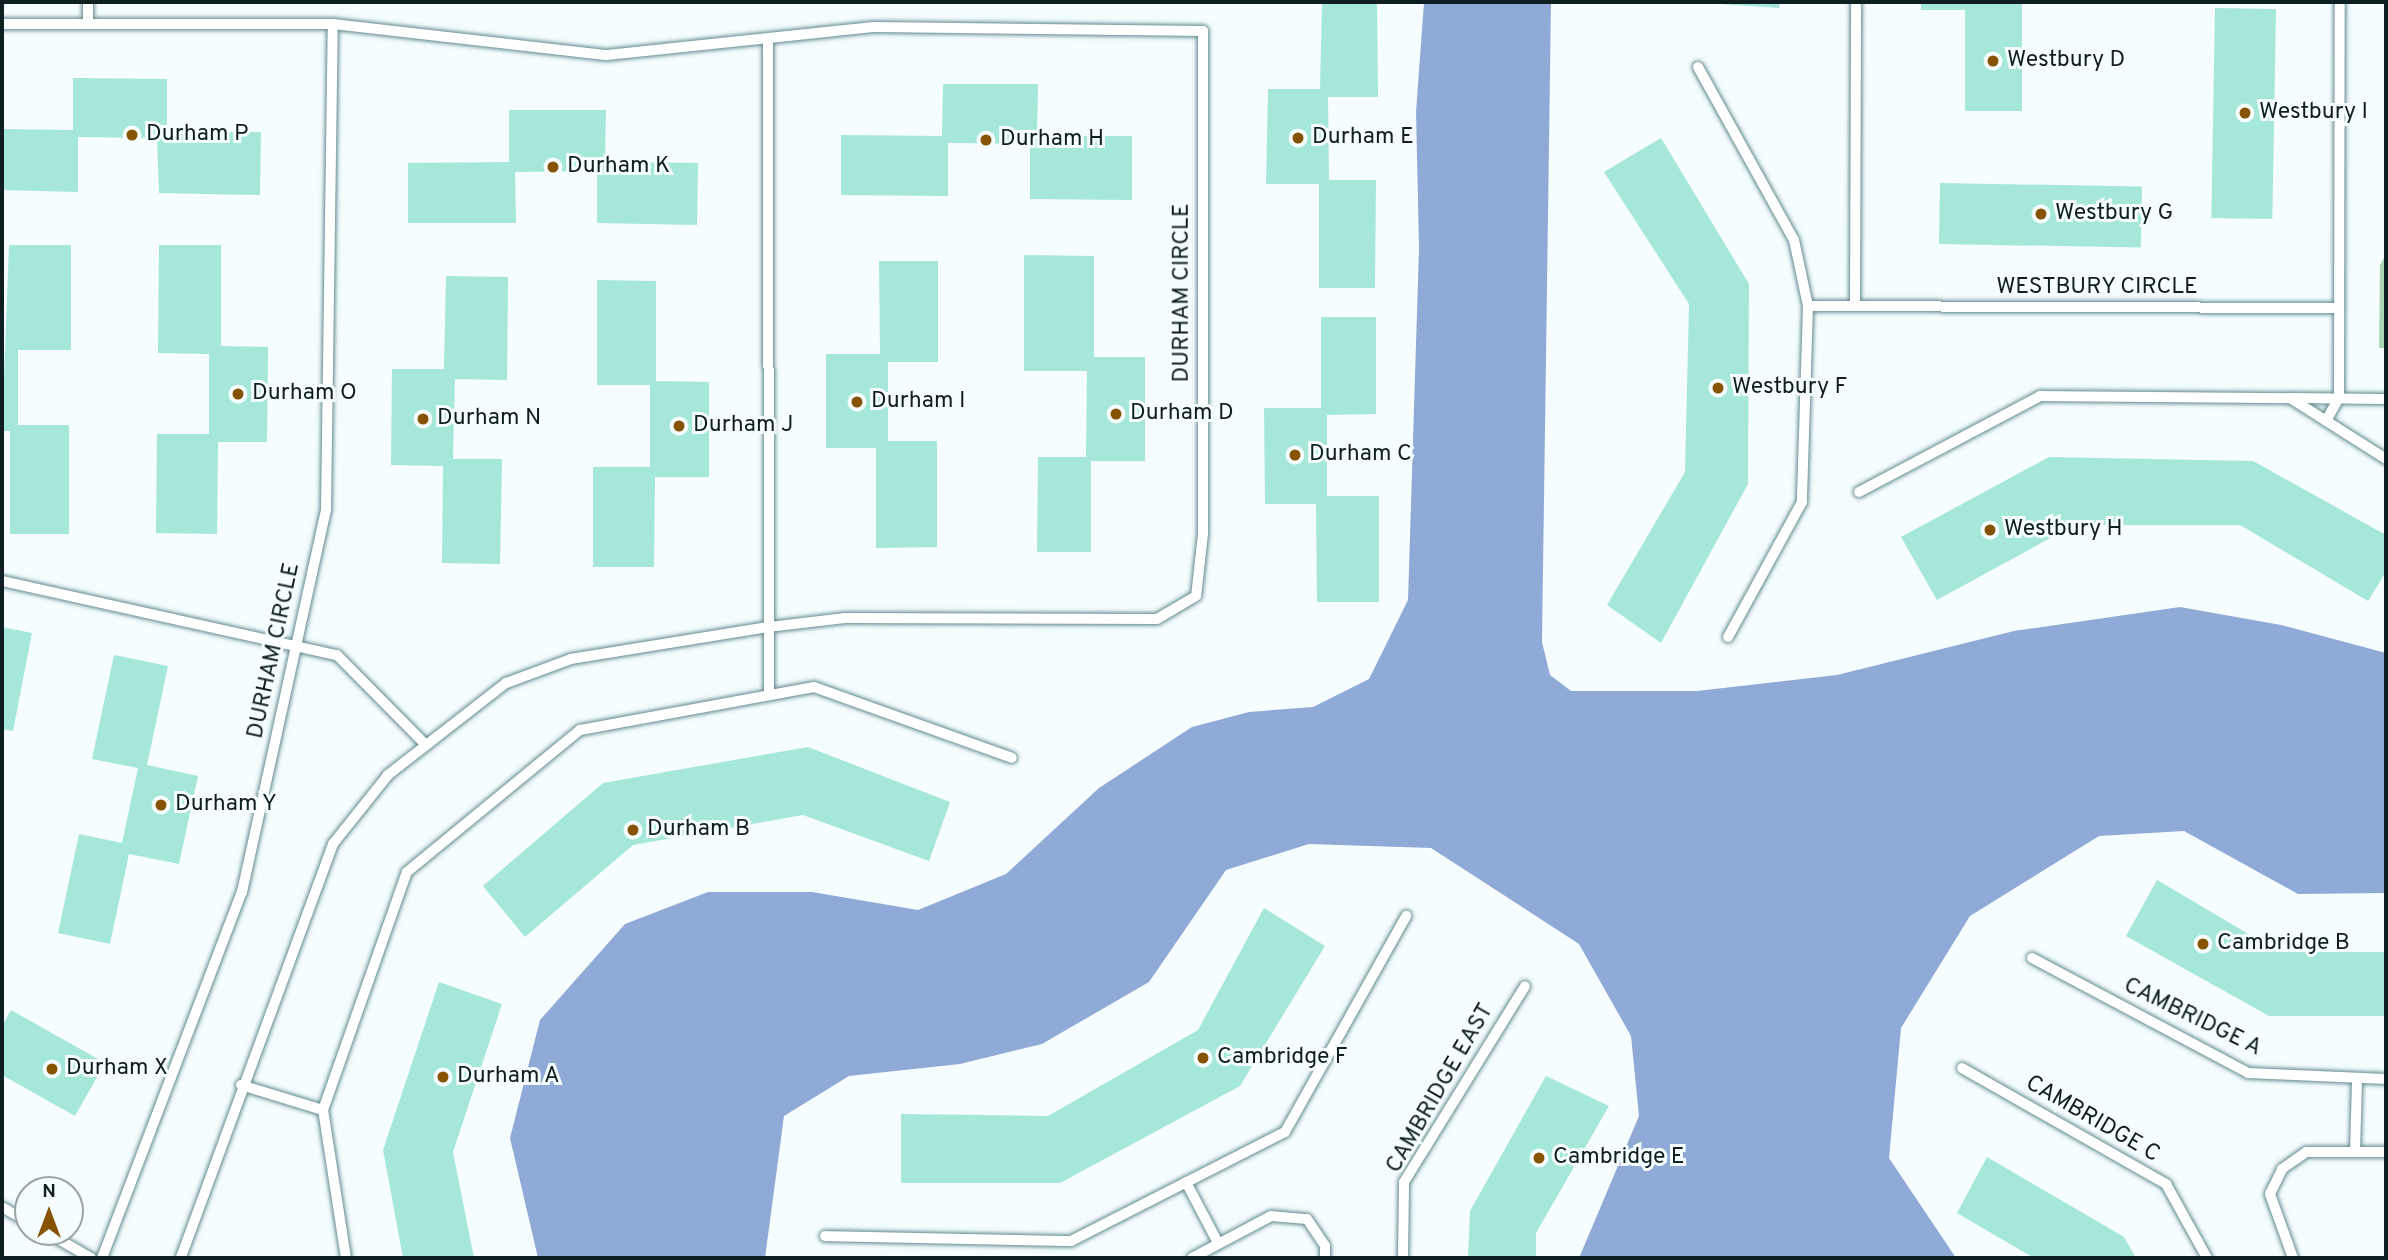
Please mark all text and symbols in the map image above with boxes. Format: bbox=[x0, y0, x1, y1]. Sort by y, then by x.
place label: Westbury D bbox=[2007, 47, 2125, 75]
marker: Westbury D bbox=[1985, 53, 2001, 69]
place label: Westbury I bbox=[2259, 99, 2368, 127]
marker: Westbury I bbox=[2237, 105, 2253, 121]
place label: Durham P bbox=[146, 121, 248, 149]
place label: Durham E bbox=[1312, 124, 1414, 152]
place label: Durham H bbox=[1000, 126, 1104, 154]
marker: Durham P bbox=[124, 127, 140, 143]
marker: Durham E bbox=[1290, 130, 1306, 146]
marker: Durham H bbox=[978, 132, 994, 148]
place label: Durham K bbox=[567, 153, 670, 181]
marker: Durham K bbox=[545, 159, 561, 175]
place label: Westbury G bbox=[2055, 200, 2173, 228]
street label: DURHAM CIRCLE bbox=[1169, 204, 1197, 382]
marker: Westbury G bbox=[2033, 206, 2049, 222]
street label: WESTBURY CIRCLE bbox=[1996, 274, 2198, 302]
place label: Westbury F bbox=[1732, 374, 1847, 402]
place label: Durham O bbox=[252, 380, 357, 408]
marker: Westbury F bbox=[1710, 380, 1726, 396]
marker: Durham O bbox=[230, 386, 246, 402]
place label: Durham I bbox=[871, 388, 965, 416]
marker: Durham I bbox=[849, 394, 865, 410]
place label: Durham D bbox=[1130, 400, 1234, 428]
place label: Durham N bbox=[437, 405, 541, 433]
marker: Durham D bbox=[1108, 406, 1124, 422]
marker: Durham N bbox=[415, 411, 431, 427]
place label: Durham J bbox=[693, 412, 794, 440]
marker: Durham J bbox=[671, 418, 687, 434]
place label: Durham C bbox=[1309, 441, 1412, 469]
marker: Durham C bbox=[1287, 447, 1303, 463]
place label: Westbury H bbox=[2004, 516, 2123, 544]
marker: Westbury H bbox=[1982, 522, 1998, 538]
street label: DURHAM CIRCLE bbox=[243, 561, 307, 741]
place label: Durham Y bbox=[175, 791, 278, 819]
marker: Durham Y bbox=[153, 797, 169, 813]
place label: Durham B bbox=[647, 816, 750, 844]
marker: Durham B bbox=[625, 822, 641, 838]
place label: Cambridge B bbox=[2217, 930, 2350, 958]
marker: Cambridge B bbox=[2195, 936, 2211, 952]
street label: CAMBRIDGE A bbox=[2118, 973, 2266, 1063]
street label: CAMBRIDGE EAST bbox=[1381, 999, 1501, 1179]
place label: Cambridge F bbox=[1217, 1044, 1348, 1072]
marker: Cambridge F bbox=[1195, 1050, 1211, 1066]
place label: Durham X bbox=[66, 1055, 168, 1083]
marker: Durham X bbox=[44, 1061, 60, 1077]
place label: Durham A bbox=[457, 1063, 561, 1091]
marker: Durham A bbox=[435, 1069, 451, 1085]
street label: CAMBRIDGE C bbox=[2020, 1070, 2164, 1170]
place label: Cambridge E bbox=[1553, 1144, 1685, 1172]
marker: Cambridge E bbox=[1531, 1150, 1547, 1166]
north arrow bbox=[14, 1176, 84, 1246]
text: N bbox=[42, 1180, 56, 1204]

